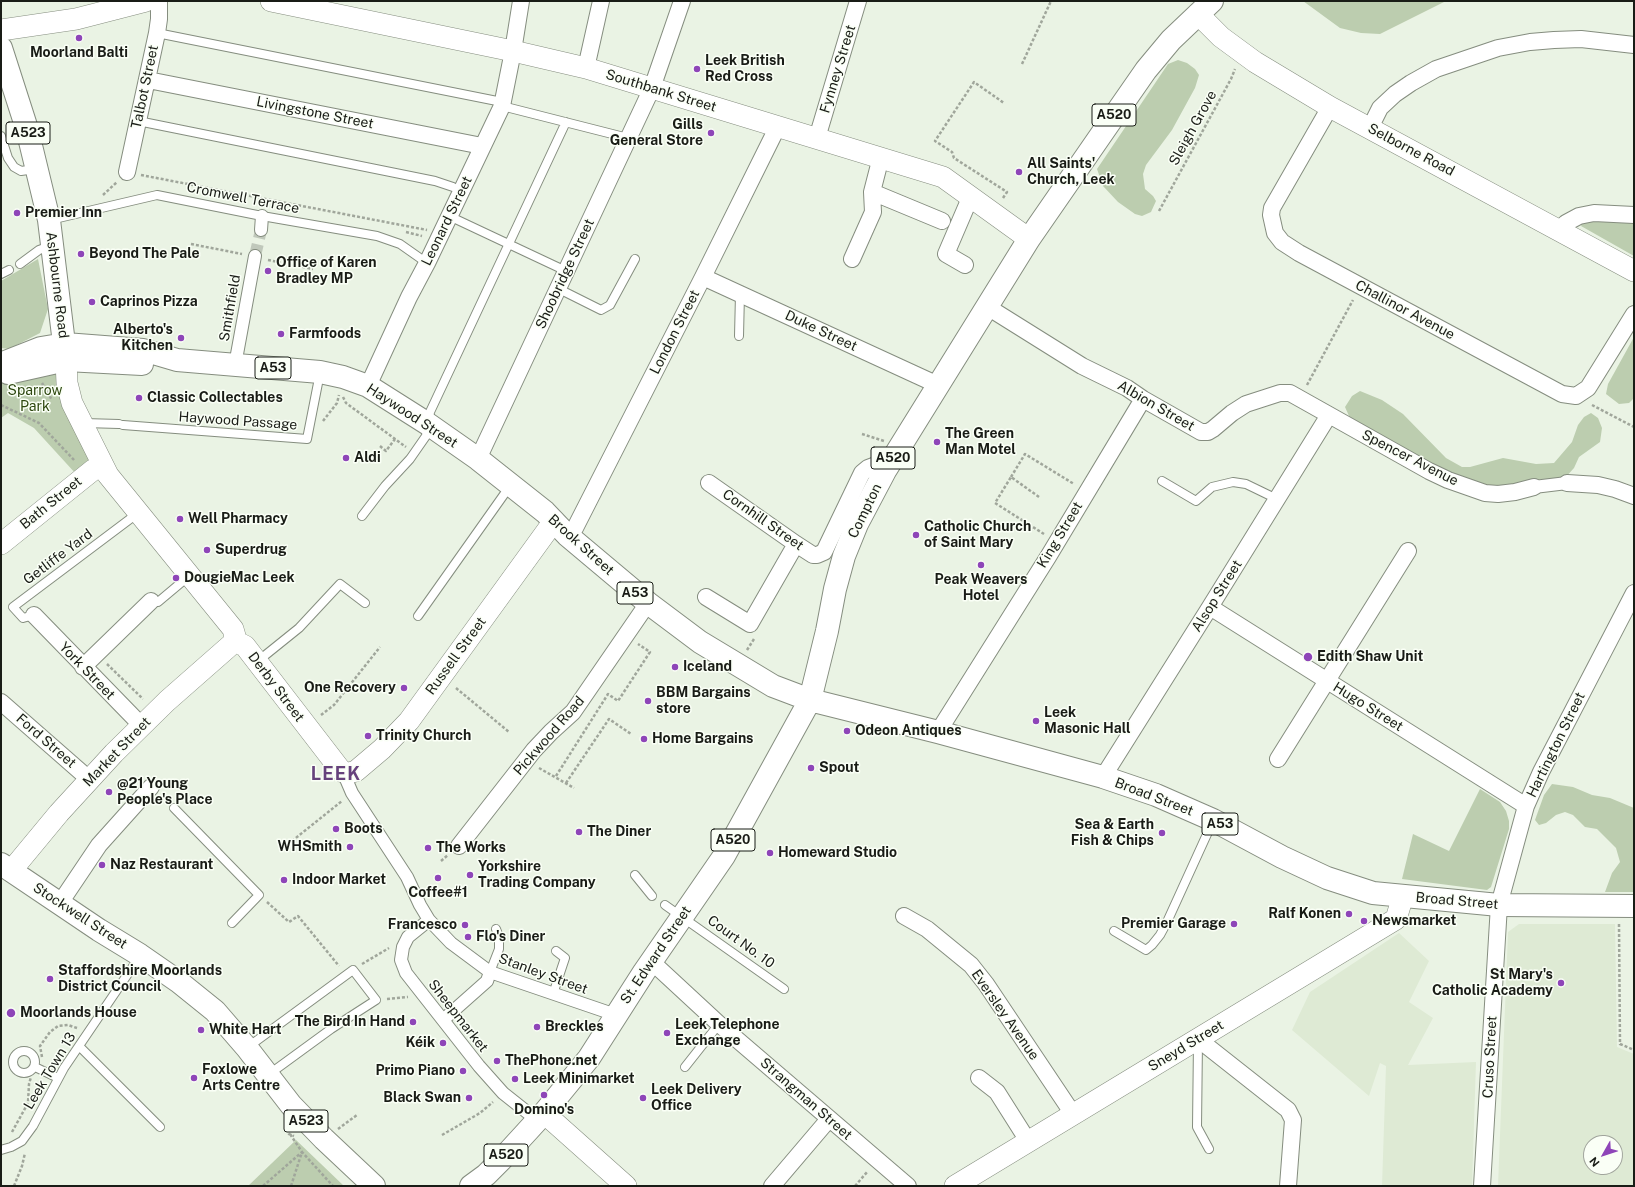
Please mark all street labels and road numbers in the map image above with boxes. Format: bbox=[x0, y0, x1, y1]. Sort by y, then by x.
street label: Fynney Street bbox=[817, 23, 859, 115]
street label: Talbot Street bbox=[128, 44, 162, 130]
street label: Southbank Street bbox=[603, 66, 719, 116]
street label: Sleigh Grove bbox=[1166, 88, 1220, 168]
street label: Livingstone Street bbox=[255, 93, 375, 133]
road number: A520 bbox=[1092, 104, 1136, 126]
street label: Selborne Road bbox=[1365, 120, 1457, 180]
road number: A523 bbox=[6, 122, 50, 144]
street label: Leonard Street bbox=[418, 174, 476, 268]
street label: Cromwell Terrace bbox=[185, 179, 301, 217]
street label: Shoobridge Street bbox=[532, 216, 598, 332]
street label: Ashbourne Road bbox=[42, 231, 72, 339]
street label: Smithfield bbox=[216, 273, 244, 343]
street label: Challinor Avenue bbox=[1352, 277, 1458, 343]
street label: London Street bbox=[647, 287, 703, 377]
street label: Duke Street bbox=[782, 307, 860, 355]
road number: A53 bbox=[255, 357, 291, 379]
street label: Albion Street bbox=[1114, 377, 1198, 435]
street label: Haywood Street bbox=[363, 380, 461, 452]
street label: Haywood Passage bbox=[178, 408, 298, 434]
street label: Spencer Avenue bbox=[1359, 426, 1461, 490]
road number: A520 bbox=[871, 447, 915, 469]
street label: Bath Street bbox=[17, 473, 85, 533]
street label: Compton bbox=[845, 481, 885, 541]
street label: Cornhill Street bbox=[719, 486, 807, 554]
street label: King Street bbox=[1034, 499, 1086, 571]
street label: Brook Street bbox=[545, 511, 617, 579]
street label: Getliffe Yard bbox=[20, 526, 96, 588]
street label: Alsop Street bbox=[1188, 557, 1246, 635]
road number: A53 bbox=[617, 582, 653, 604]
street label: Russell Street bbox=[422, 614, 490, 698]
street label: York Street bbox=[56, 639, 118, 703]
street label: Derby Street bbox=[244, 649, 308, 725]
street label: Hugo Street bbox=[1330, 679, 1406, 735]
street label: Hartington Street bbox=[1523, 690, 1589, 800]
street label: Pickwood Road bbox=[510, 693, 588, 779]
street label: Ford Street bbox=[13, 710, 79, 772]
street label: Market Street bbox=[80, 714, 154, 790]
street label: Broad Street bbox=[1112, 774, 1196, 820]
road number: A53 bbox=[1202, 813, 1238, 835]
road number: A520 bbox=[711, 829, 755, 851]
street label: Stockwell Street bbox=[30, 879, 130, 953]
street label: Broad Street bbox=[1415, 889, 1499, 913]
street label: St. Edward Street bbox=[617, 903, 695, 1007]
street label: Court No. 10 bbox=[704, 912, 778, 972]
street label: Stanley Street bbox=[496, 950, 590, 998]
street label: Eversley Avenue bbox=[968, 967, 1042, 1063]
street label: Sheepmarket bbox=[424, 976, 492, 1056]
street label: Cruso Street bbox=[1479, 1015, 1501, 1099]
street label: Sneyd Street bbox=[1145, 1017, 1227, 1075]
street label: Leek Town 13 bbox=[20, 1029, 80, 1113]
street label: Strangman Street bbox=[757, 1054, 855, 1144]
road number: A523 bbox=[284, 1110, 328, 1132]
road number: A520 bbox=[484, 1144, 528, 1166]

